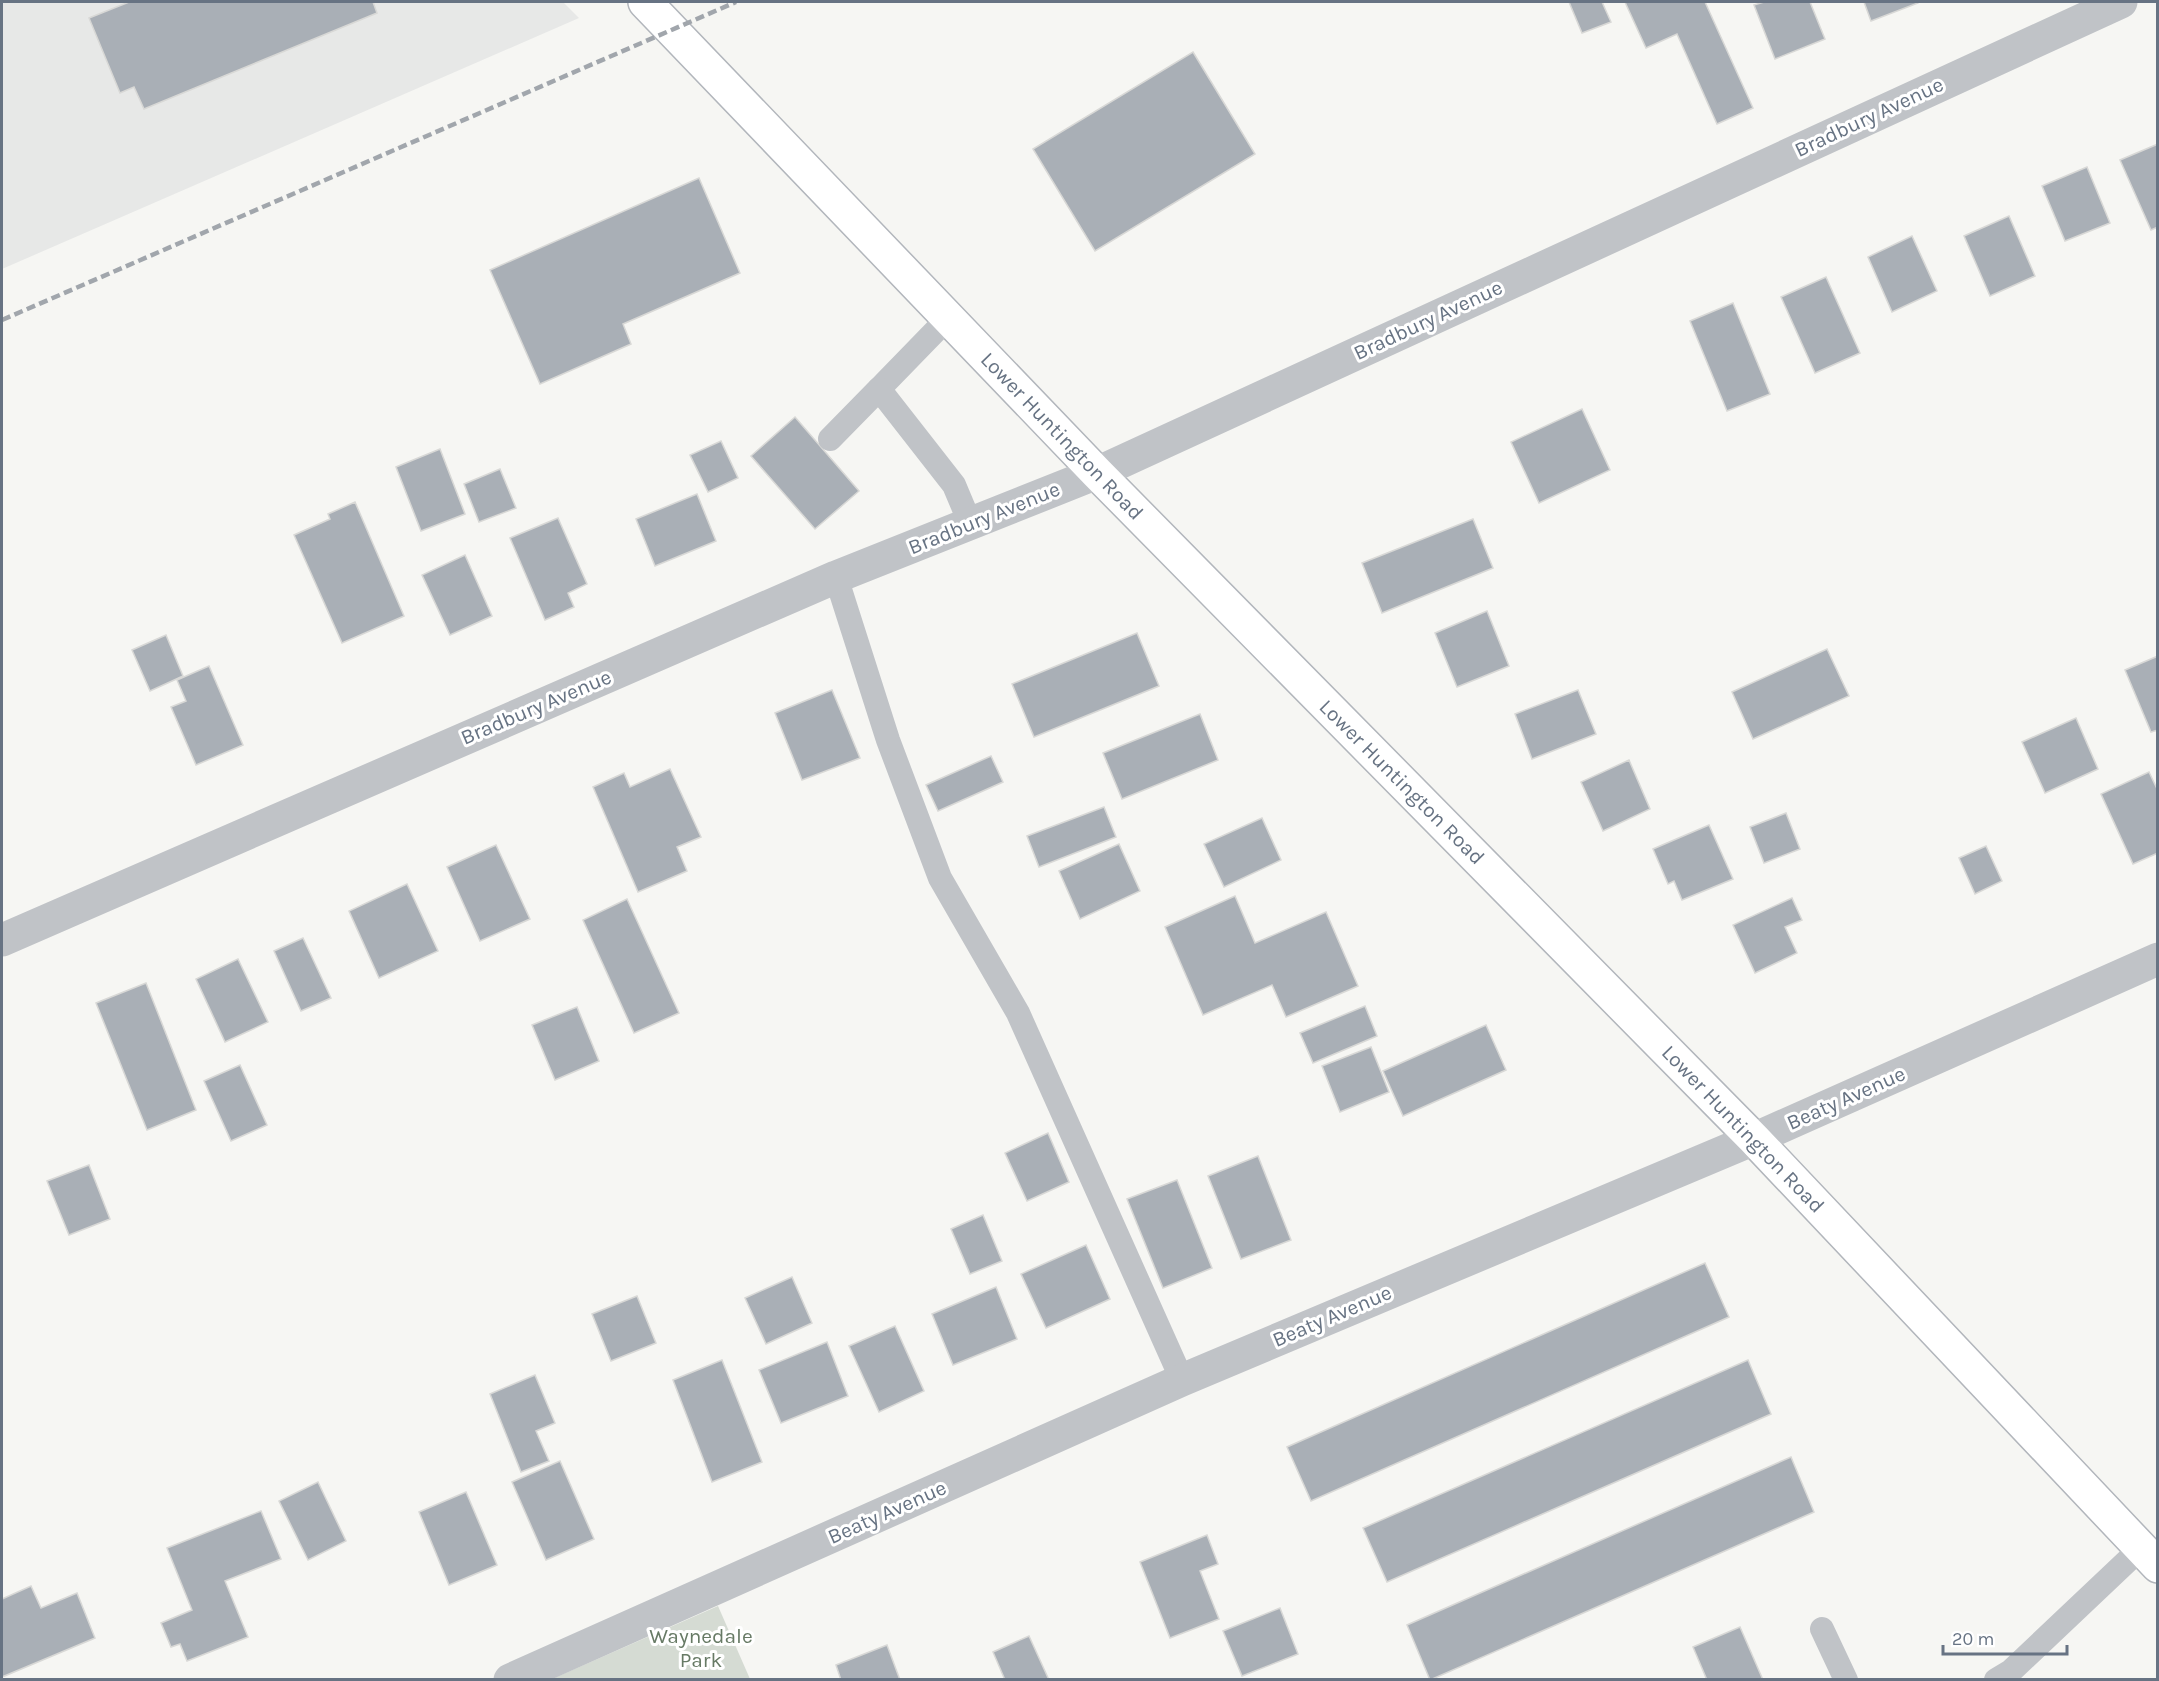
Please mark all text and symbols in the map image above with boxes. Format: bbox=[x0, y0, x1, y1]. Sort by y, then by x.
street label: Bradbury Avenue bbox=[1791, 72, 1947, 162]
street label: Bradbury Avenue bbox=[1350, 275, 1506, 365]
street label: Lower Huntington Road bbox=[976, 347, 1148, 525]
street label: Bradbury Avenue bbox=[905, 477, 1063, 559]
street label: Bradbury Avenue bbox=[457, 664, 615, 750]
street label: Lower Huntington Road bbox=[1315, 695, 1489, 869]
street label: Lower Huntington Road bbox=[1657, 1040, 1829, 1218]
street label: Beaty Avenue bbox=[1783, 1061, 1909, 1135]
street label: Beaty Avenue bbox=[1269, 1280, 1395, 1352]
street label: Beaty Avenue bbox=[824, 1475, 950, 1549]
scale bar bbox=[1943, 1618, 2068, 1656]
park label: Waynedale Park bbox=[649, 1624, 753, 1672]
text: 20 m bbox=[1952, 1628, 1994, 1650]

